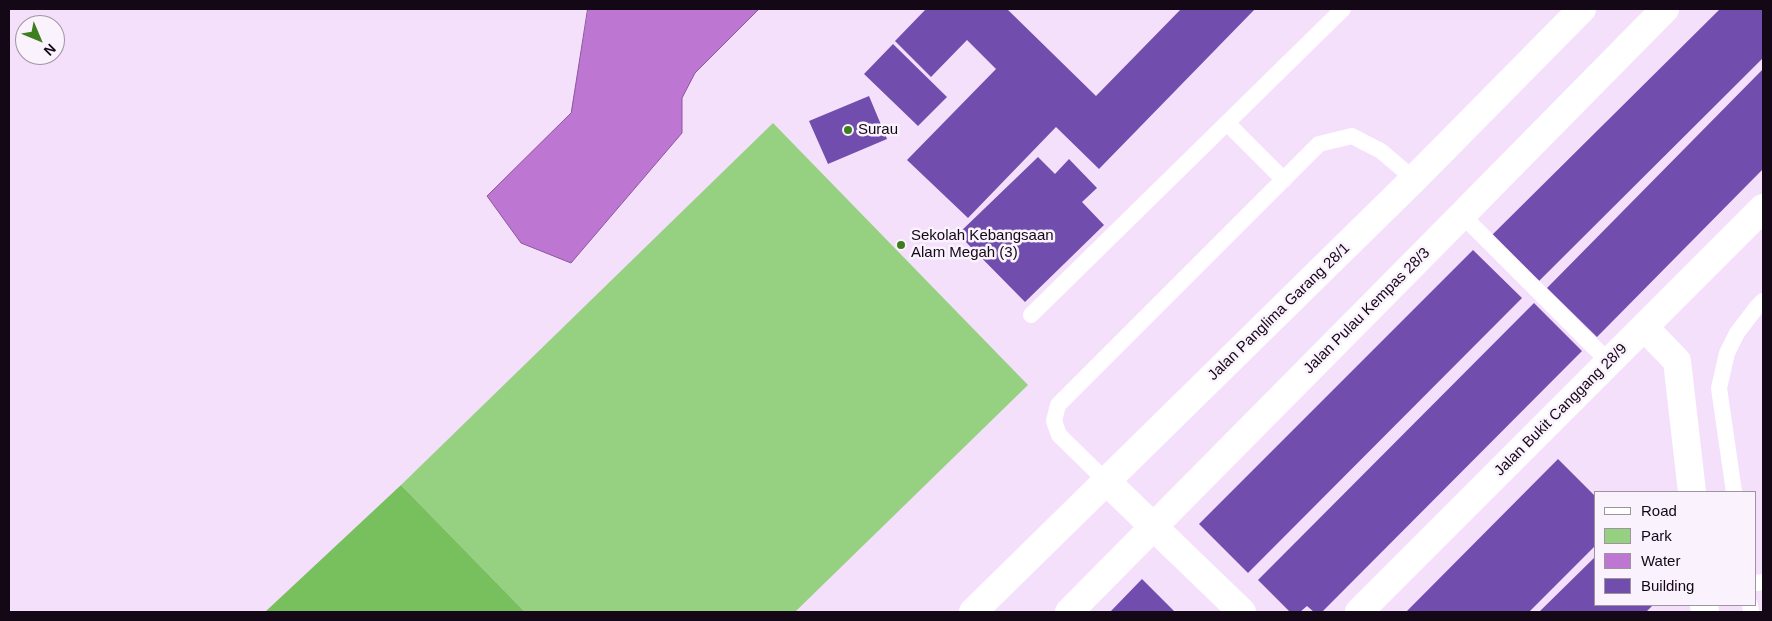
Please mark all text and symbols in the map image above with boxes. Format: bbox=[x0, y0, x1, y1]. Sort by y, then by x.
north arrow bbox=[15, 15, 65, 65]
text: N bbox=[41, 41, 59, 59]
place label: Surau bbox=[858, 121, 898, 139]
marker: Surau bbox=[842, 124, 854, 136]
place label: Sekolah Kebangsaan Alam Megah (3) bbox=[911, 227, 1054, 262]
marker: Sekolah Kebangsaan Alam Megah (3) bbox=[895, 239, 907, 251]
street label: Jalan Panglima Garang 28/1 bbox=[1204, 239, 1354, 385]
street label: Jalan Pulau Kempas 28/3 bbox=[1300, 244, 1434, 378]
street label: Jalan Bukit Canggang 28/9 bbox=[1491, 340, 1631, 480]
legend bbox=[1594, 491, 1757, 606]
text: Road bbox=[1641, 502, 1677, 519]
text: Park bbox=[1641, 527, 1672, 544]
text: Water bbox=[1641, 552, 1680, 569]
text: Building bbox=[1641, 577, 1694, 594]

